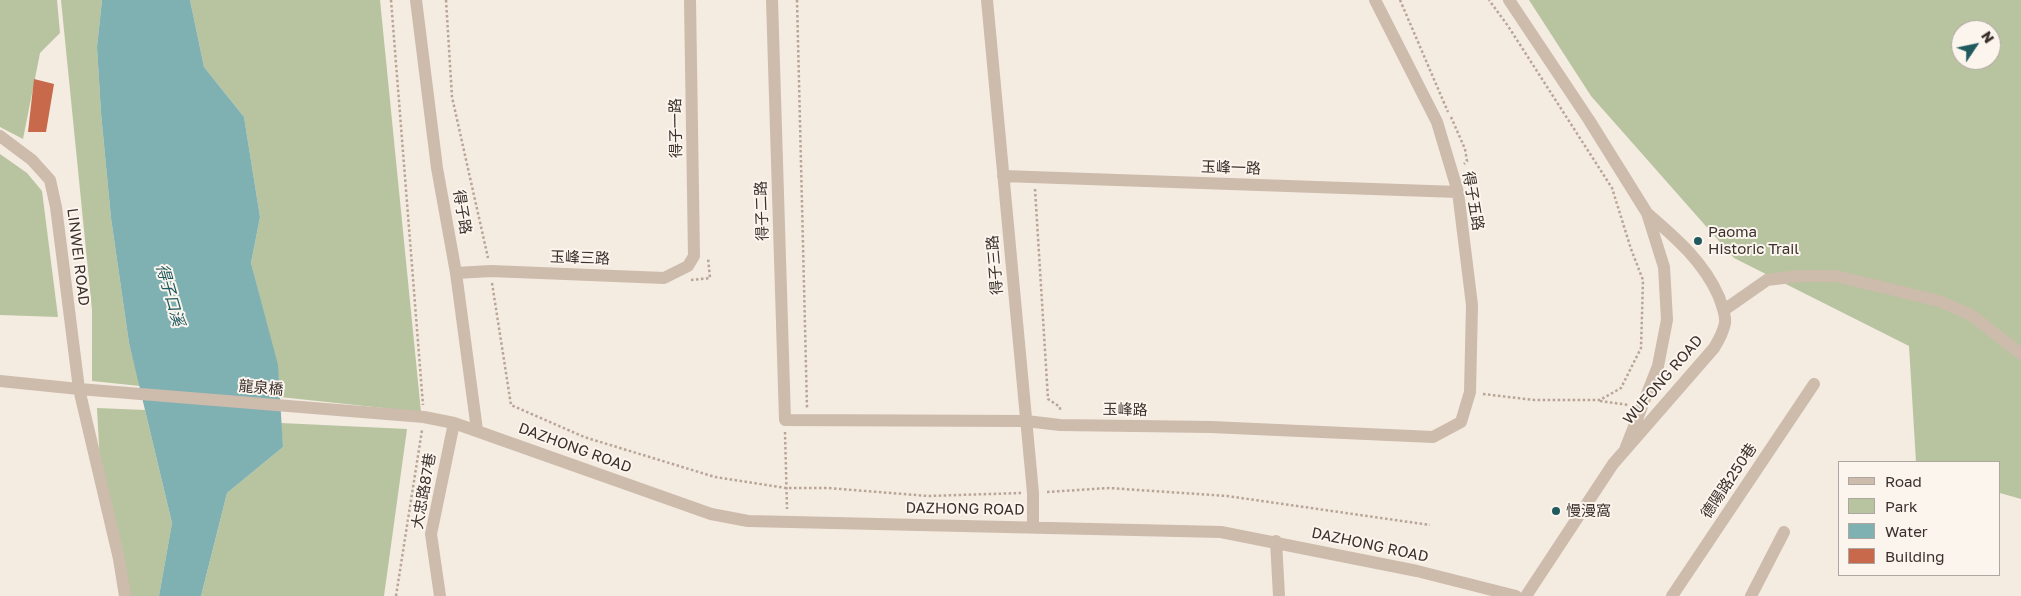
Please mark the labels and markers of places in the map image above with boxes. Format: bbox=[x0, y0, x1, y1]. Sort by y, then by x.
place label: Paoma Historic Trail bbox=[1708, 223, 1799, 258]
marker: Paoma Historic Trail bbox=[1692, 235, 1704, 247]
place label: 慢漫窩 bbox=[1566, 502, 1611, 520]
marker: 慢漫窩 bbox=[1550, 505, 1562, 517]

